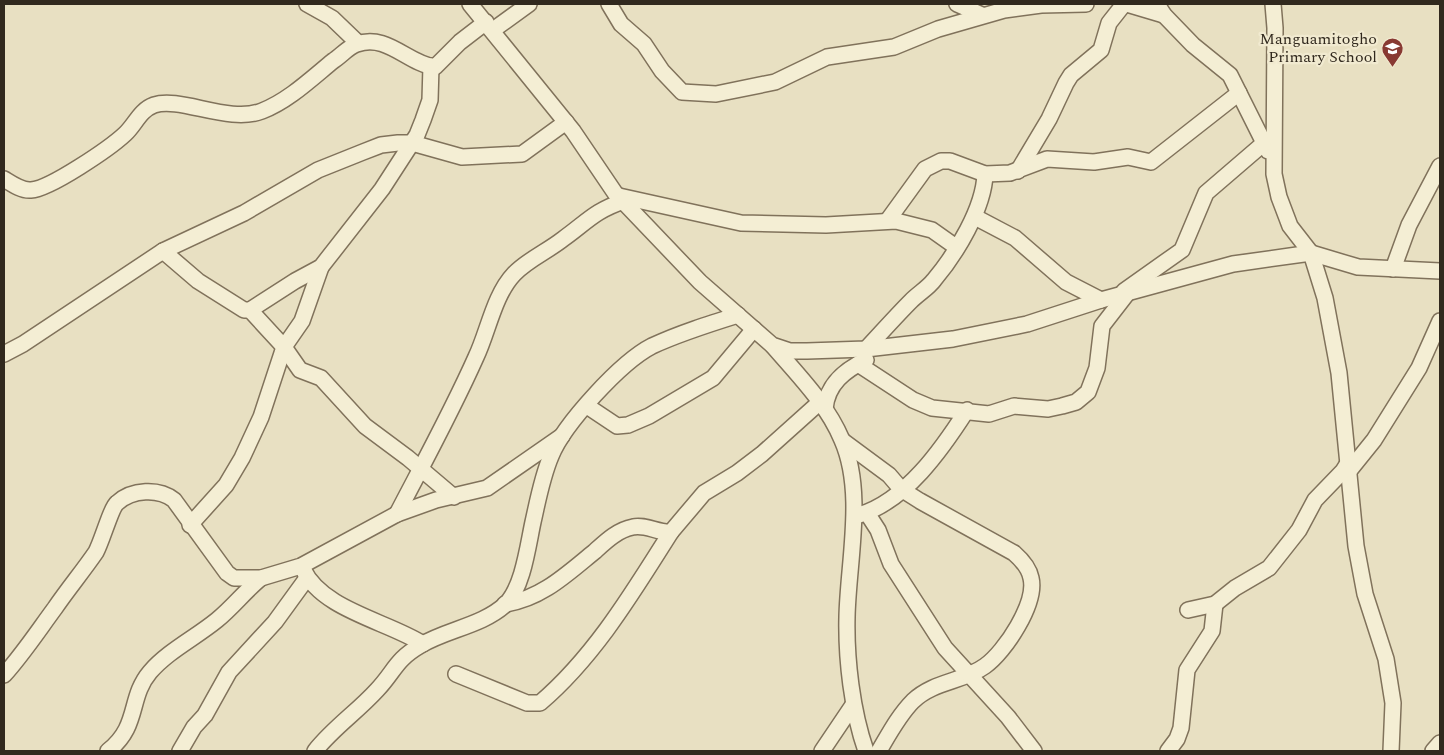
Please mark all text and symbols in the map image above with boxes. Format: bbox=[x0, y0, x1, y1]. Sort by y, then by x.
place label: Manguamitogho Primary School bbox=[1260, 27, 1377, 69]
school or university icon: Manguamitogho Primary School bbox=[1381, 36, 1405, 67]

